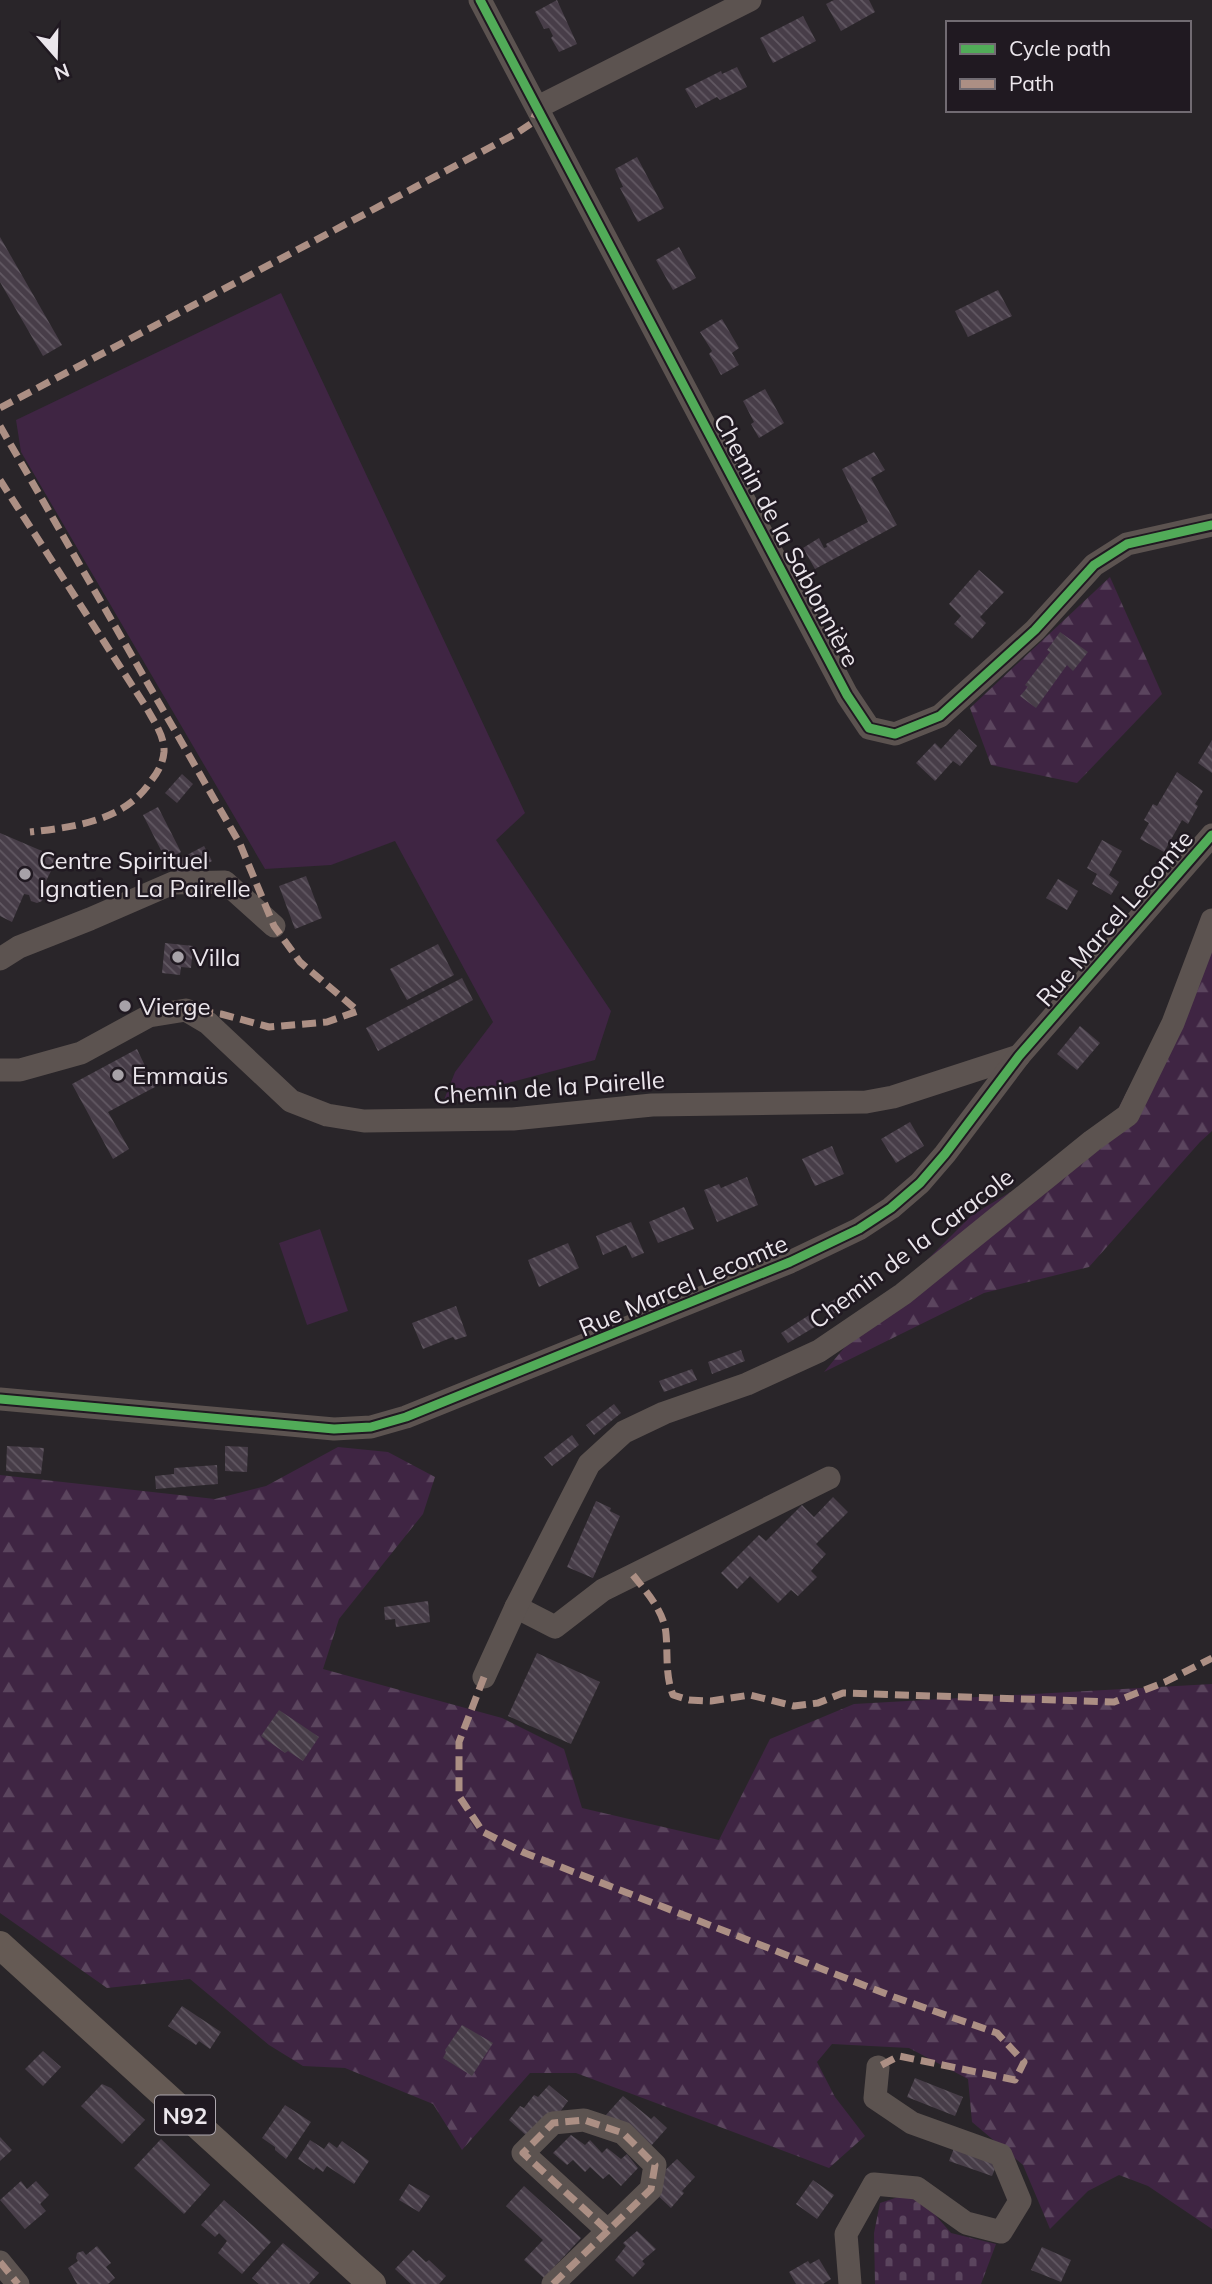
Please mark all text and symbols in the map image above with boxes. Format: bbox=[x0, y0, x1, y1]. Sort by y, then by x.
north arrow bbox=[21, 21, 91, 91]
legend bbox=[946, 21, 1191, 112]
text: Cycle path bbox=[1009, 35, 1111, 61]
text: N bbox=[51, 58, 73, 86]
text: Path bbox=[1009, 70, 1054, 96]
street label: Chemin de la Sablonnière bbox=[707, 408, 867, 672]
street label: Rue Marcel Lecomte bbox=[1029, 824, 1199, 1012]
place label: Centre Spirituel Ignatien La Pairelle bbox=[39, 845, 251, 903]
marker: Centre Spirituel Ignatien La Pairelle bbox=[17, 866, 33, 882]
place label: Villa bbox=[192, 942, 240, 972]
marker: Villa bbox=[170, 949, 186, 965]
place label: Vierge bbox=[139, 991, 211, 1021]
marker: Vierge bbox=[117, 998, 133, 1014]
place label: Emmaüs bbox=[132, 1060, 228, 1090]
street label: Chemin de la Pairelle bbox=[432, 1064, 666, 1110]
marker: Emmaüs bbox=[110, 1067, 126, 1083]
street label: Chemin de la Caracole bbox=[803, 1161, 1019, 1335]
street label: Rue Marcel Lecomte bbox=[574, 1227, 792, 1343]
road number: N92 bbox=[155, 2096, 215, 2134]

